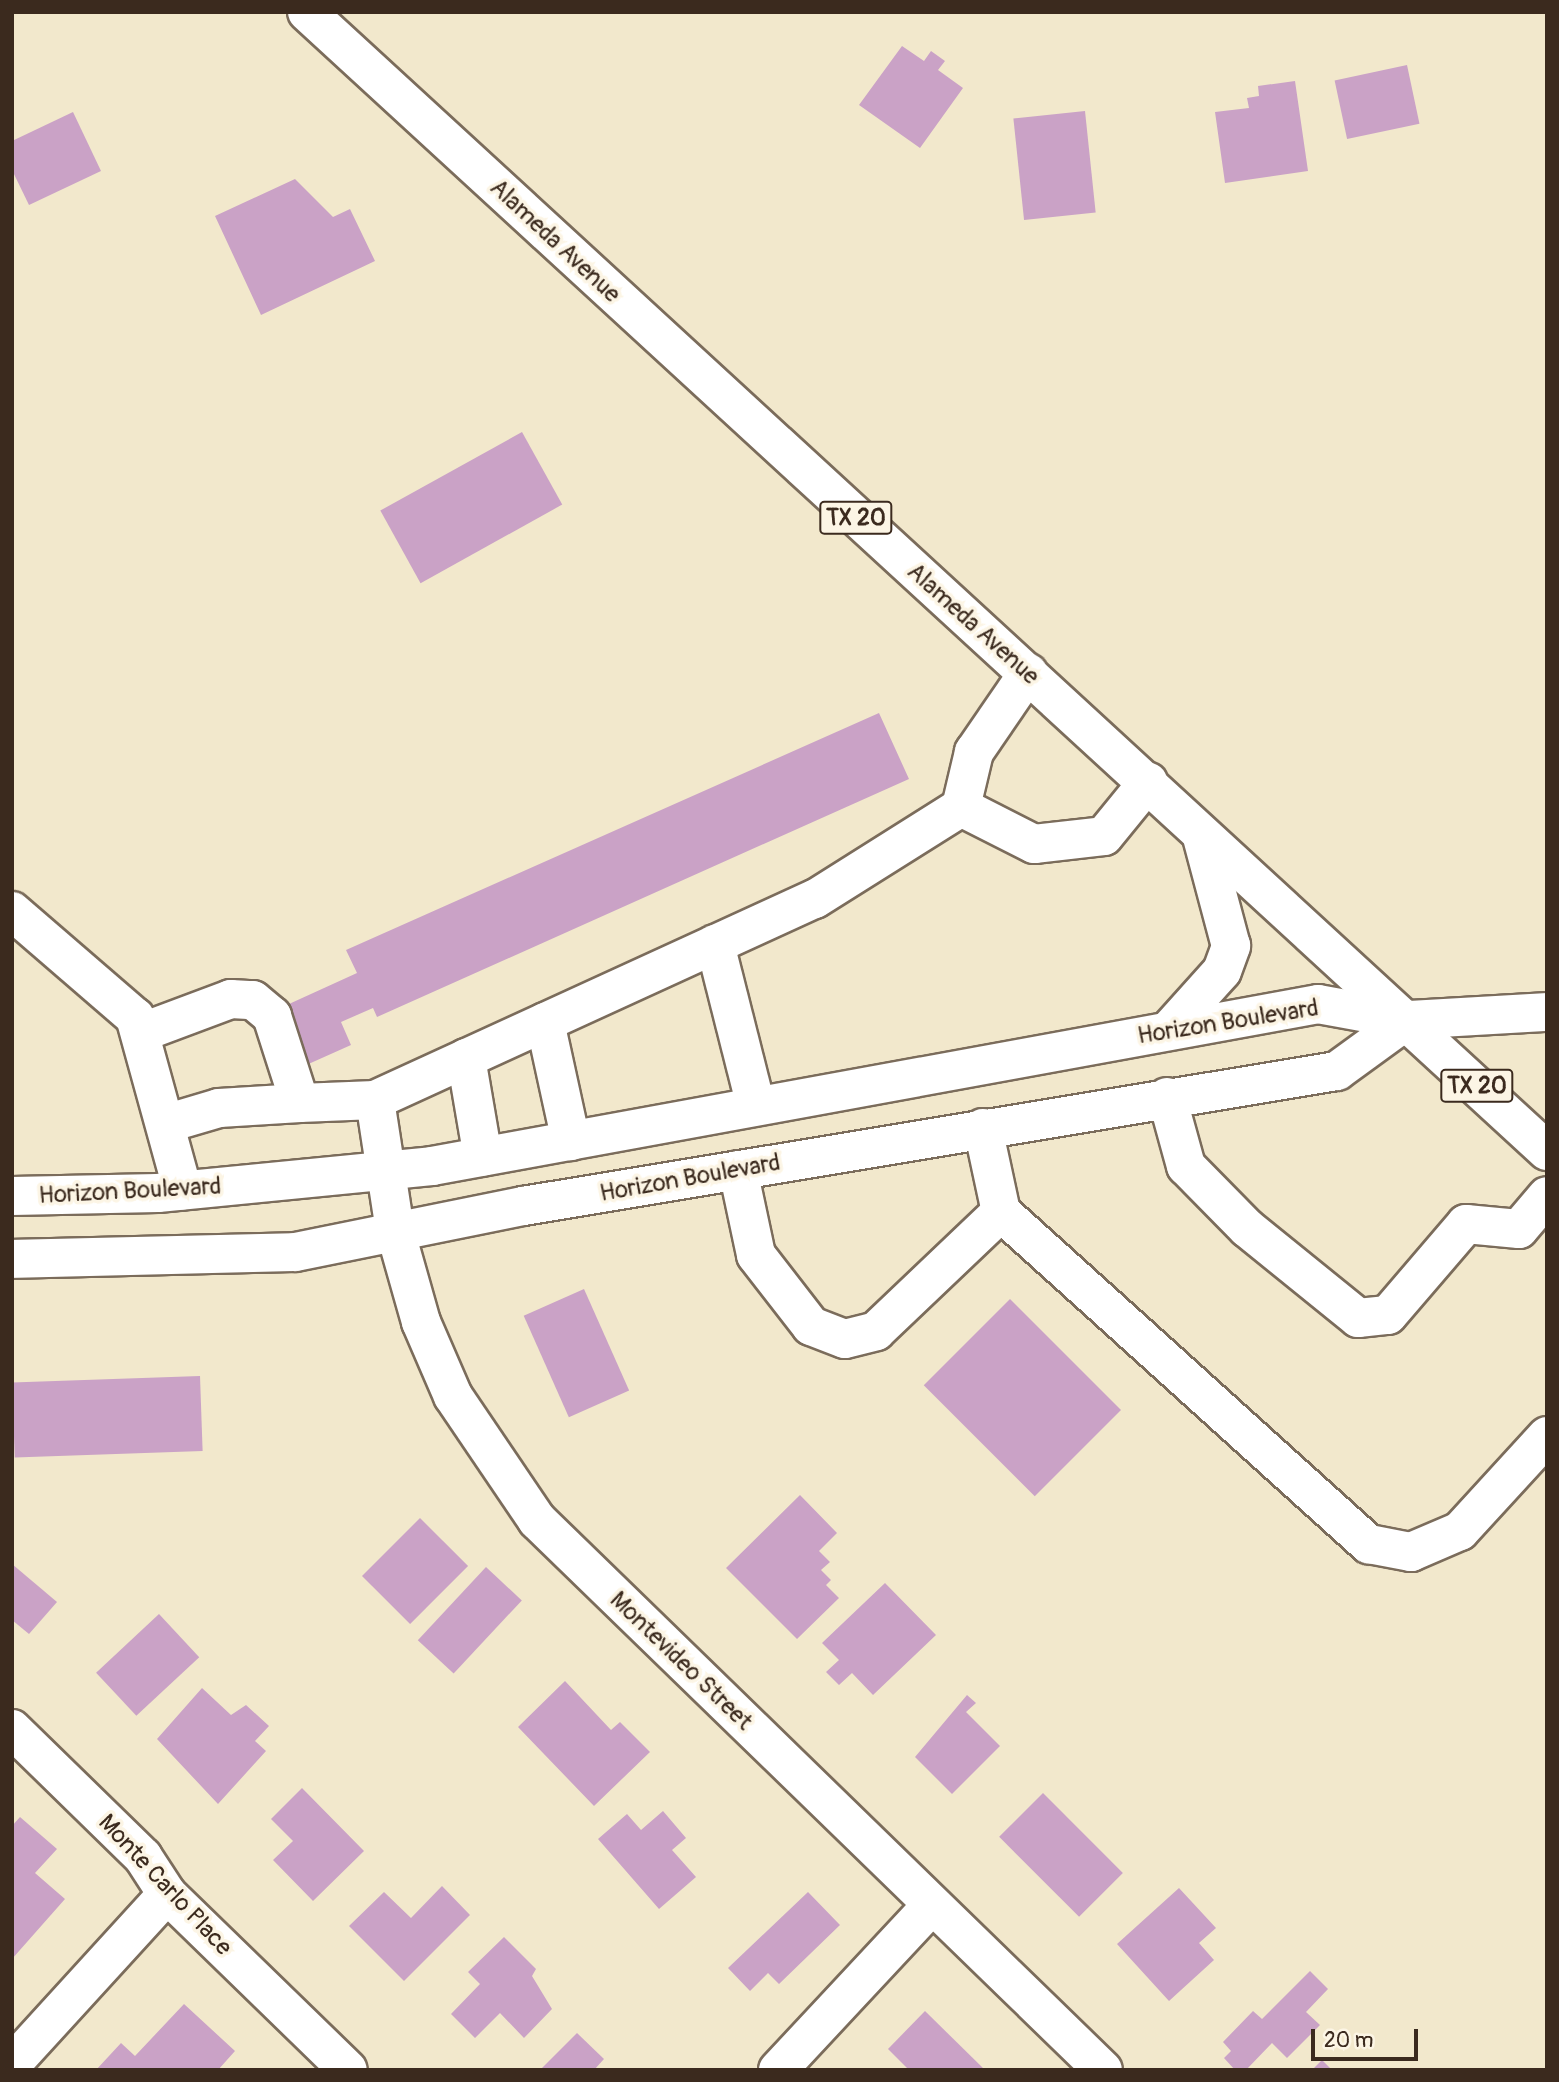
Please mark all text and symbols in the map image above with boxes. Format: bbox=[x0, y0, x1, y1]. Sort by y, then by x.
street label: Alameda Avenue bbox=[484, 173, 626, 309]
road number: TX 20 bbox=[819, 498, 893, 538]
street label: Alameda Avenue bbox=[901, 557, 1045, 691]
street label: Horizon Boulevard bbox=[1135, 993, 1321, 1051]
road number: TX 20 bbox=[1440, 1066, 1514, 1106]
street label: Horizon Boulevard bbox=[598, 1148, 782, 1208]
street label: Horizon Boulevard bbox=[38, 1172, 222, 1210]
street label: Montevideo Street bbox=[604, 1586, 758, 1736]
street label: Monte Carlo Place bbox=[92, 1808, 238, 1962]
scale bar bbox=[1314, 2016, 1421, 2060]
text: 20 m bbox=[1324, 2027, 1373, 2054]

